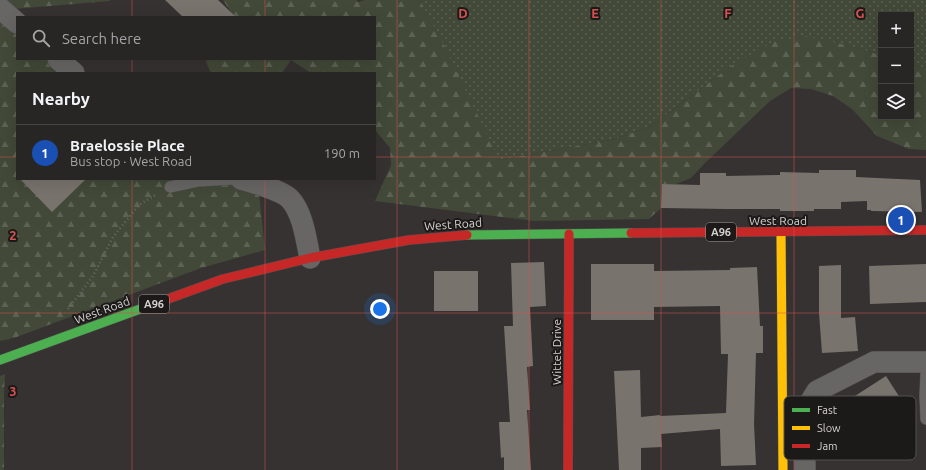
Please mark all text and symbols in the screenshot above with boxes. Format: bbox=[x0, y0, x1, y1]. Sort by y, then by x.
text: D bbox=[458, 6, 468, 20]
text: E bbox=[591, 6, 599, 20]
text: F bbox=[724, 6, 732, 20]
text: G bbox=[856, 6, 865, 20]
map controls bbox=[878, 12, 914, 120]
button: + bbox=[878, 12, 914, 48]
search box bbox=[16, 16, 376, 60]
icon: search bbox=[30, 27, 52, 49]
text: Search here bbox=[62, 30, 141, 47]
button: − bbox=[878, 48, 914, 84]
button: layers bbox=[878, 84, 914, 120]
text: Nearby bbox=[32, 89, 90, 108]
text: Braelossie Place bbox=[70, 137, 185, 154]
text: 1 bbox=[41, 146, 49, 160]
text: 190 m bbox=[324, 146, 360, 160]
text: Bus stop · West Road bbox=[70, 154, 192, 168]
pin: 1 bbox=[888, 205, 914, 235]
street label: West Road bbox=[749, 214, 807, 227]
street label: West Road bbox=[424, 215, 482, 233]
road number: A96 bbox=[706, 223, 736, 241]
text: 2 bbox=[9, 228, 17, 242]
street label: West Road bbox=[73, 294, 131, 326]
road number: A96 bbox=[139, 295, 169, 313]
your location bbox=[370, 299, 390, 319]
street label: Wittet Drive bbox=[550, 319, 563, 385]
text: 3 bbox=[9, 384, 17, 398]
legend bbox=[784, 396, 916, 460]
text: Fast bbox=[817, 404, 838, 416]
text: Slow bbox=[817, 422, 841, 434]
text: Jam bbox=[817, 440, 838, 452]

